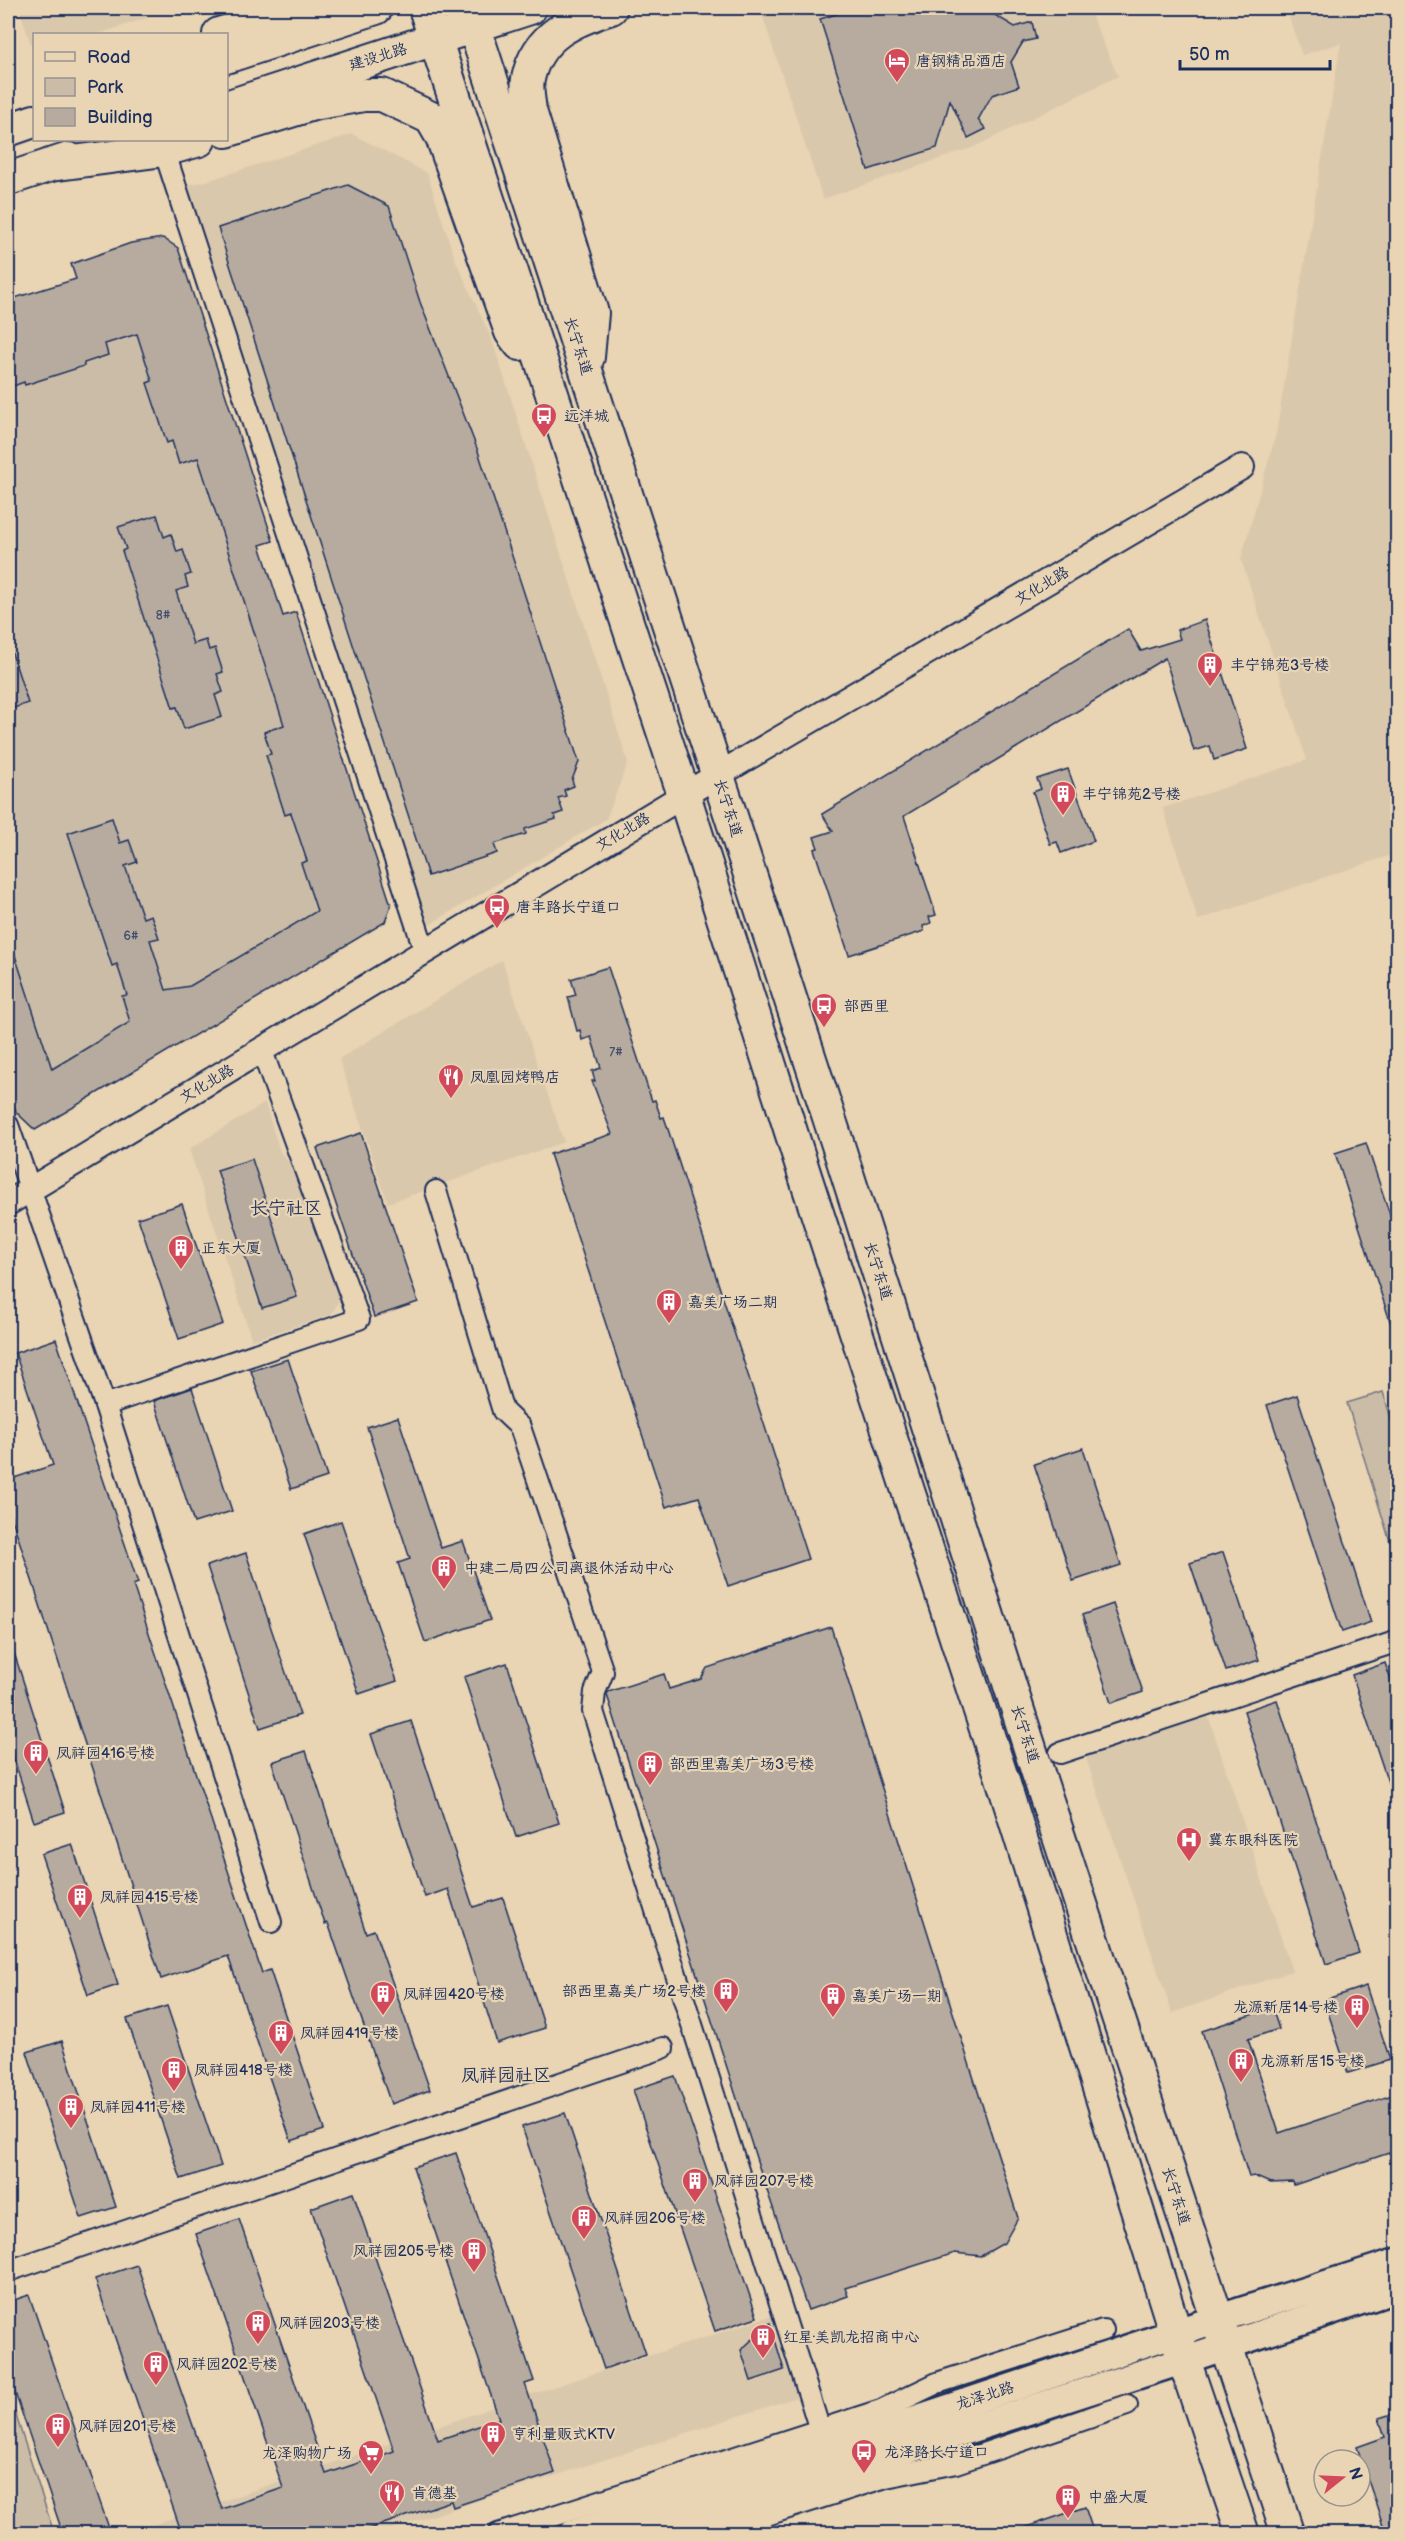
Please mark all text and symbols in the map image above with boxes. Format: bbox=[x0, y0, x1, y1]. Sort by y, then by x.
legend bbox=[33, 33, 228, 141]
scale bar bbox=[1180, 33, 1330, 71]
street label: 建设北路 bbox=[347, 39, 409, 75]
text: 50 m bbox=[1189, 44, 1230, 65]
hotel icon: 唐钢精品酒店 bbox=[882, 46, 912, 84]
text: Road bbox=[87, 47, 131, 68]
place label: 唐钢精品酒店 bbox=[916, 52, 1006, 71]
text: Park bbox=[87, 77, 123, 98]
text: Building bbox=[87, 107, 153, 128]
street label: 长宁东道 bbox=[560, 315, 596, 377]
bus stop icon: 远洋城 bbox=[529, 401, 559, 439]
place label: 远洋城 bbox=[564, 407, 609, 426]
street label: 文化北路 bbox=[1011, 562, 1073, 610]
house number: 8# bbox=[156, 608, 171, 623]
building icon: 丰宁锦苑3号楼 bbox=[1195, 650, 1225, 688]
place label: 丰宁锦苑3号楼 bbox=[1230, 656, 1329, 675]
street label: 长宁东道 bbox=[710, 777, 746, 839]
building icon: 丰宁锦苑2号楼 bbox=[1048, 779, 1078, 817]
place label: 丰宁锦苑2号楼 bbox=[1082, 785, 1181, 804]
street label: 文化北路 bbox=[592, 808, 654, 856]
bus stop icon: 唐丰路长宁道口 bbox=[482, 892, 512, 930]
place label: 唐丰路长宁道口 bbox=[516, 898, 621, 917]
house number: 6# bbox=[123, 929, 139, 944]
bus stop icon: 部西里 bbox=[809, 991, 839, 1029]
place label: 部西里 bbox=[844, 997, 889, 1016]
house number: 7# bbox=[609, 1045, 623, 1060]
street label: 文化北路 bbox=[176, 1060, 238, 1108]
restaurant icon: 凤凰园烤鸭店 bbox=[436, 1062, 466, 1100]
place label: 凤凰园烤鸭店 bbox=[470, 1068, 560, 1087]
district label: 长宁社区 bbox=[250, 1198, 322, 1219]
building icon: 正东大厦 bbox=[166, 1233, 196, 1271]
place label: 正东大厦 bbox=[201, 1239, 261, 1258]
street label: 长宁东道 bbox=[860, 1240, 896, 1302]
building icon: 嘉美广场二期 bbox=[654, 1287, 684, 1325]
place label: 嘉美广场二期 bbox=[688, 1293, 778, 1312]
building icon: 中建二局四公司离退休活动中心 bbox=[429, 1553, 459, 1591]
place label: 中建二局四公司离退休活动中心 bbox=[464, 1559, 674, 1578]
street label: 长宁东道 bbox=[1007, 1703, 1043, 1765]
building icon: 凤祥园416号楼 bbox=[21, 1738, 51, 1776]
place label: 凤祥园416号楼 bbox=[56, 1744, 155, 1763]
building icon: 部西里嘉美广场3号楼 bbox=[635, 1749, 665, 1787]
place label: 部西里嘉美广场3号楼 bbox=[670, 1755, 814, 1774]
hospital icon: 冀东眼科医院 bbox=[1174, 1825, 1204, 1863]
place label: 冀东眼科医院 bbox=[1208, 1831, 1298, 1850]
building icon: 凤祥园415号楼 bbox=[65, 1882, 95, 1920]
place label: 凤祥园415号楼 bbox=[100, 1888, 199, 1907]
building icon: 部西里嘉美广场2号楼 bbox=[711, 1976, 741, 2014]
building icon: 凤祥园420号楼 bbox=[368, 1979, 398, 2017]
building icon: 嘉美广场一期 bbox=[818, 1981, 848, 2019]
place label: 部西里嘉美广场2号楼 bbox=[562, 1982, 706, 2001]
place label: 凤祥园420号楼 bbox=[403, 1985, 505, 2004]
place label: 嘉美广场一期 bbox=[852, 1987, 942, 2006]
building icon: 龙源新居14号楼 bbox=[1342, 1992, 1372, 2030]
place label: 龙源新居14号楼 bbox=[1233, 1998, 1338, 2017]
building icon: 凤祥园419号楼 bbox=[266, 2018, 296, 2056]
place label: 凤祥园419号楼 bbox=[300, 2024, 399, 2043]
building icon: 龙源新居15号楼 bbox=[1226, 2046, 1256, 2084]
place label: 龙源新居15号楼 bbox=[1260, 2052, 1364, 2071]
building icon: 凤祥园418号楼 bbox=[159, 2055, 189, 2093]
place label: 凤祥园418号楼 bbox=[194, 2061, 293, 2080]
district label: 凤祥园社区 bbox=[461, 2065, 551, 2086]
building icon: 凤祥园411号楼 bbox=[56, 2092, 86, 2130]
place label: 凤祥园411号楼 bbox=[90, 2098, 186, 2117]
street label: 长宁东道 bbox=[1158, 2165, 1194, 2227]
building icon: 风祥园207号楼 bbox=[680, 2166, 710, 2204]
place label: 风祥园207号楼 bbox=[714, 2172, 814, 2191]
building icon: 风祥园206号楼 bbox=[569, 2203, 599, 2241]
place label: 风祥园206号楼 bbox=[604, 2209, 706, 2228]
building icon: 风祥园205号楼 bbox=[459, 2236, 489, 2274]
place label: 风祥园205号楼 bbox=[353, 2242, 454, 2261]
building icon: 风祥园203号楼 bbox=[243, 2308, 273, 2346]
place label: 风祥园203号楼 bbox=[278, 2314, 380, 2333]
building icon: 红星·美凯龙招商中心 bbox=[748, 2322, 778, 2360]
place label: 红星·美凯龙招商中心 bbox=[783, 2328, 920, 2347]
building icon: 风祥园202号楼 bbox=[141, 2349, 171, 2387]
place label: 风祥园202号楼 bbox=[176, 2355, 278, 2374]
street label: 龙泽北路 bbox=[954, 2378, 1016, 2414]
building icon: 风祥园201号楼 bbox=[43, 2411, 73, 2449]
place label: 风祥园201号楼 bbox=[78, 2417, 176, 2436]
building icon: 亨利量贩式KTV bbox=[478, 2419, 508, 2457]
place label: 亨利量贩式KTV bbox=[512, 2425, 616, 2444]
bus stop icon: 龙泽路长宁道口 bbox=[849, 2437, 879, 2475]
supermarket icon: 龙泽购物广场 bbox=[356, 2438, 386, 2476]
place label: 龙泽路长宁道口 bbox=[884, 2443, 989, 2462]
place label: 龙泽购物广场 bbox=[262, 2444, 352, 2463]
north arrow bbox=[1312, 2448, 1372, 2508]
text: N bbox=[1344, 2465, 1366, 2482]
restaurant icon: 肯德基 bbox=[377, 2478, 407, 2516]
building icon: 中盛大厦 bbox=[1053, 2482, 1083, 2520]
place label: 肯德基 bbox=[412, 2484, 457, 2503]
place label: 中盛大厦 bbox=[1088, 2488, 1148, 2507]

